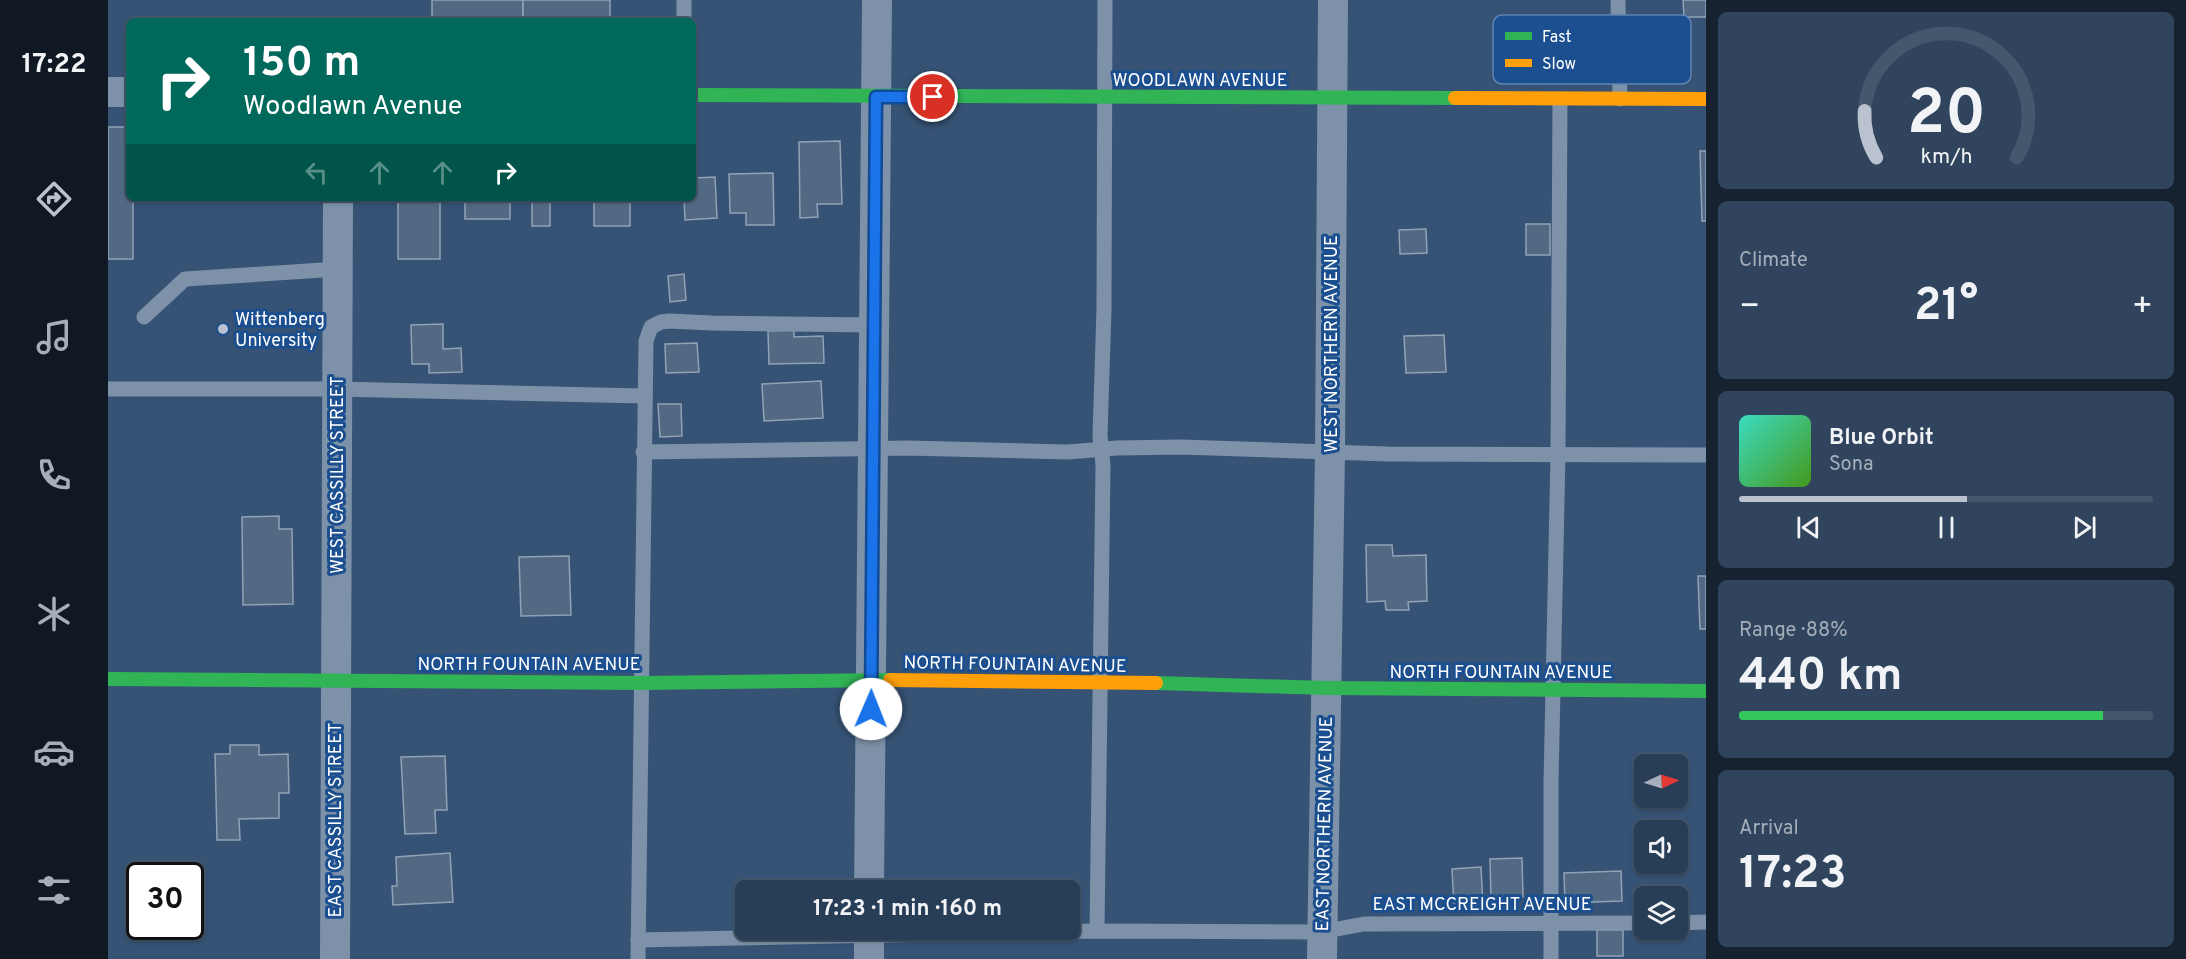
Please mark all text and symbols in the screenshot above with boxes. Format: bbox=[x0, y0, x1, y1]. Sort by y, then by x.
legend bbox=[1493, 15, 1691, 84]
text: Fast bbox=[1542, 28, 1572, 48]
text: 150 m bbox=[243, 38, 360, 91]
icon: right bbox=[144, 42, 222, 120]
text: 17:22 bbox=[22, 48, 86, 82]
text: Slow bbox=[1542, 55, 1576, 75]
street label: WOODLAWN AVENUE bbox=[1112, 70, 1288, 93]
pin bbox=[907, 71, 958, 122]
text: 20 bbox=[1906, 77, 1986, 156]
icon: arrive bbox=[916, 80, 949, 113]
text: Woodlawn Avenue bbox=[243, 90, 462, 124]
text: km/h bbox=[1920, 144, 1972, 171]
icon: left bbox=[300, 156, 333, 189]
icon: ahead bbox=[363, 156, 396, 189]
icon: ahead bbox=[426, 156, 459, 189]
icon: right bbox=[489, 156, 522, 189]
icon: directions bbox=[33, 178, 75, 220]
street label: WEST NORTHERN AVENUE bbox=[1321, 235, 1344, 453]
text: Climate bbox=[1739, 248, 1808, 274]
text: 21° bbox=[1914, 279, 1978, 336]
text: − bbox=[1739, 287, 1760, 329]
text: + bbox=[2132, 287, 2153, 329]
place label: Wittenberg University bbox=[235, 309, 325, 353]
icon: music bbox=[33, 316, 75, 358]
marker: Wittenberg University bbox=[216, 322, 230, 336]
street label: WEST CASSILLY STREET bbox=[327, 376, 350, 574]
text: Blue Orbit bbox=[1829, 425, 1934, 452]
text: Sona bbox=[1829, 452, 1874, 478]
icon: phone bbox=[33, 454, 75, 496]
icon: previous bbox=[1792, 511, 1825, 544]
icon: pause bbox=[1930, 511, 1963, 544]
icon: next bbox=[2068, 511, 2101, 544]
icon: climate bbox=[33, 593, 75, 635]
text: Range · 88% bbox=[1739, 618, 1848, 644]
text: 440 km bbox=[1739, 649, 1902, 706]
street label: NORTH FOUNTAIN AVENUE bbox=[903, 652, 1127, 679]
street label: NORTH FOUNTAIN AVENUE bbox=[417, 654, 641, 677]
street label: NORTH FOUNTAIN AVENUE bbox=[1389, 662, 1613, 685]
position arrow bbox=[839, 677, 903, 741]
street label: EAST NORTHERN AVENUE bbox=[1312, 716, 1339, 932]
street label: EAST CASSILLY STREET bbox=[325, 722, 348, 918]
icon: car bbox=[33, 731, 75, 773]
north arrow bbox=[1634, 754, 1688, 808]
map controls bbox=[1634, 754, 1688, 940]
text: Arrival bbox=[1739, 816, 1799, 842]
button: sound bbox=[1634, 820, 1688, 874]
text: 17:23 bbox=[1739, 847, 1847, 904]
speed limit sign: 30 bbox=[126, 862, 204, 940]
icon: filters bbox=[33, 869, 75, 911]
button: layers bbox=[1634, 886, 1688, 940]
street label: EAST MCCREIGHT AVENUE bbox=[1372, 894, 1592, 917]
text: 17:23 · 1 min · 160 m bbox=[813, 896, 1002, 923]

